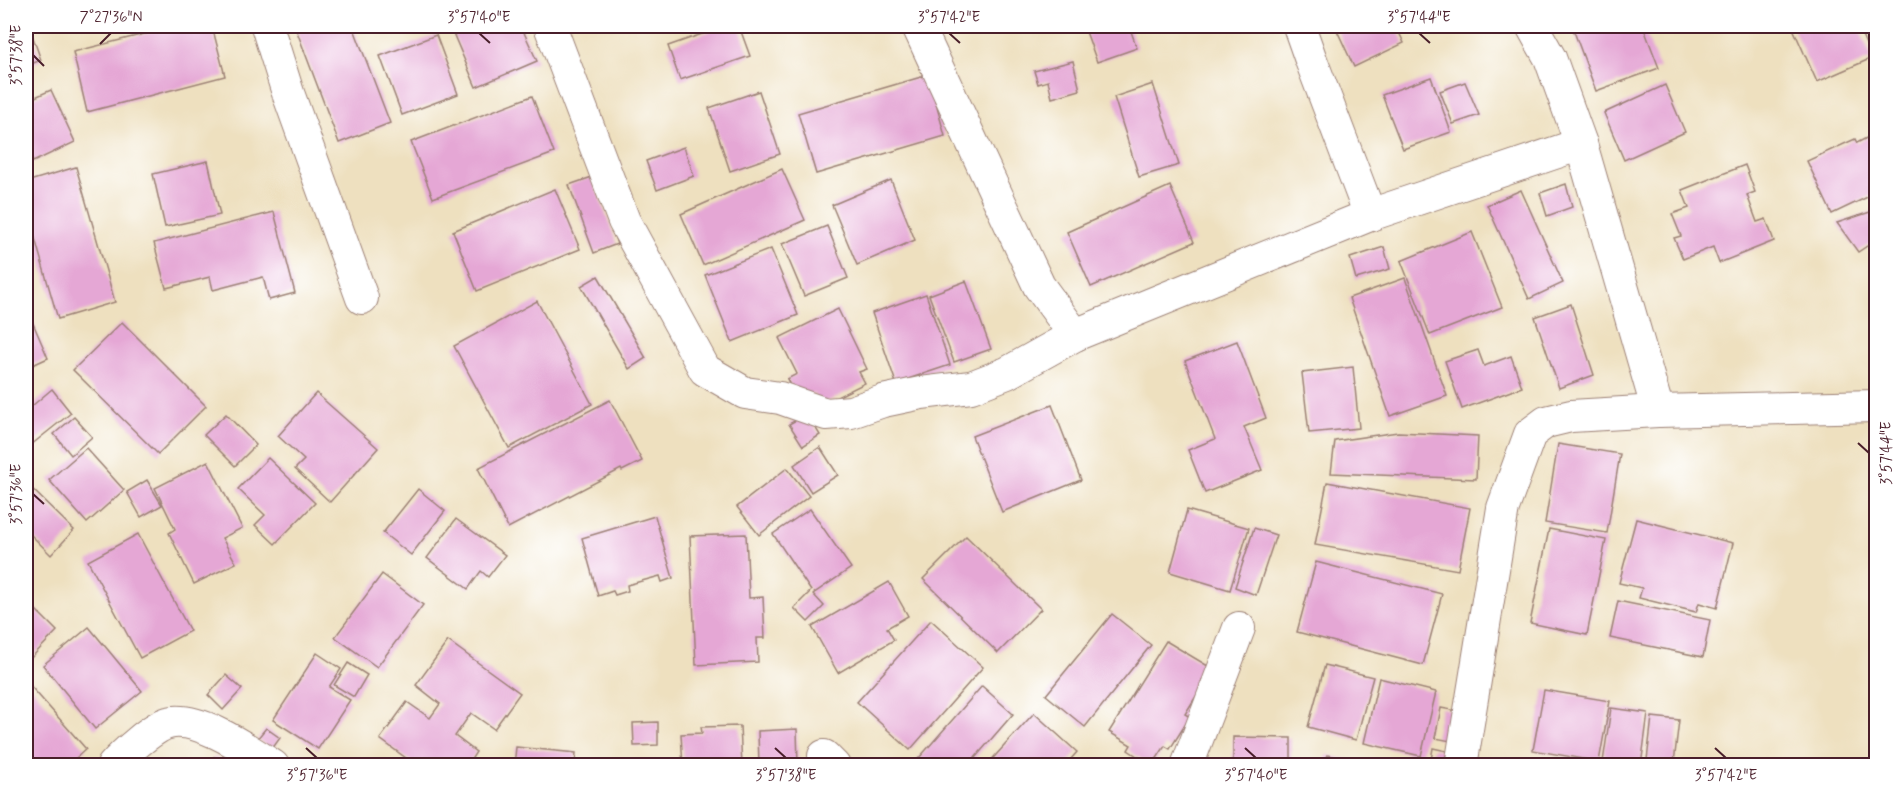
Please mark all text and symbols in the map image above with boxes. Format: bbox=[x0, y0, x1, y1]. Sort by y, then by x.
text: 7°27'36"N bbox=[80, 8, 142, 28]
text: 3°57'40"E bbox=[447, 8, 511, 28]
text: 3°57'42"E bbox=[918, 8, 980, 28]
text: 3°57'44"E bbox=[1387, 8, 1451, 28]
text: 3°57'38"E bbox=[7, 24, 27, 85]
text: 3°57'44"E bbox=[1877, 421, 1897, 485]
text: 3°57'36"E bbox=[7, 463, 27, 524]
text: 3°57'36"E bbox=[287, 766, 348, 786]
text: 3°57'38"E bbox=[756, 766, 817, 786]
text: 3°57'40"E bbox=[1224, 766, 1288, 786]
text: 3°57'42"E bbox=[1695, 766, 1757, 786]

